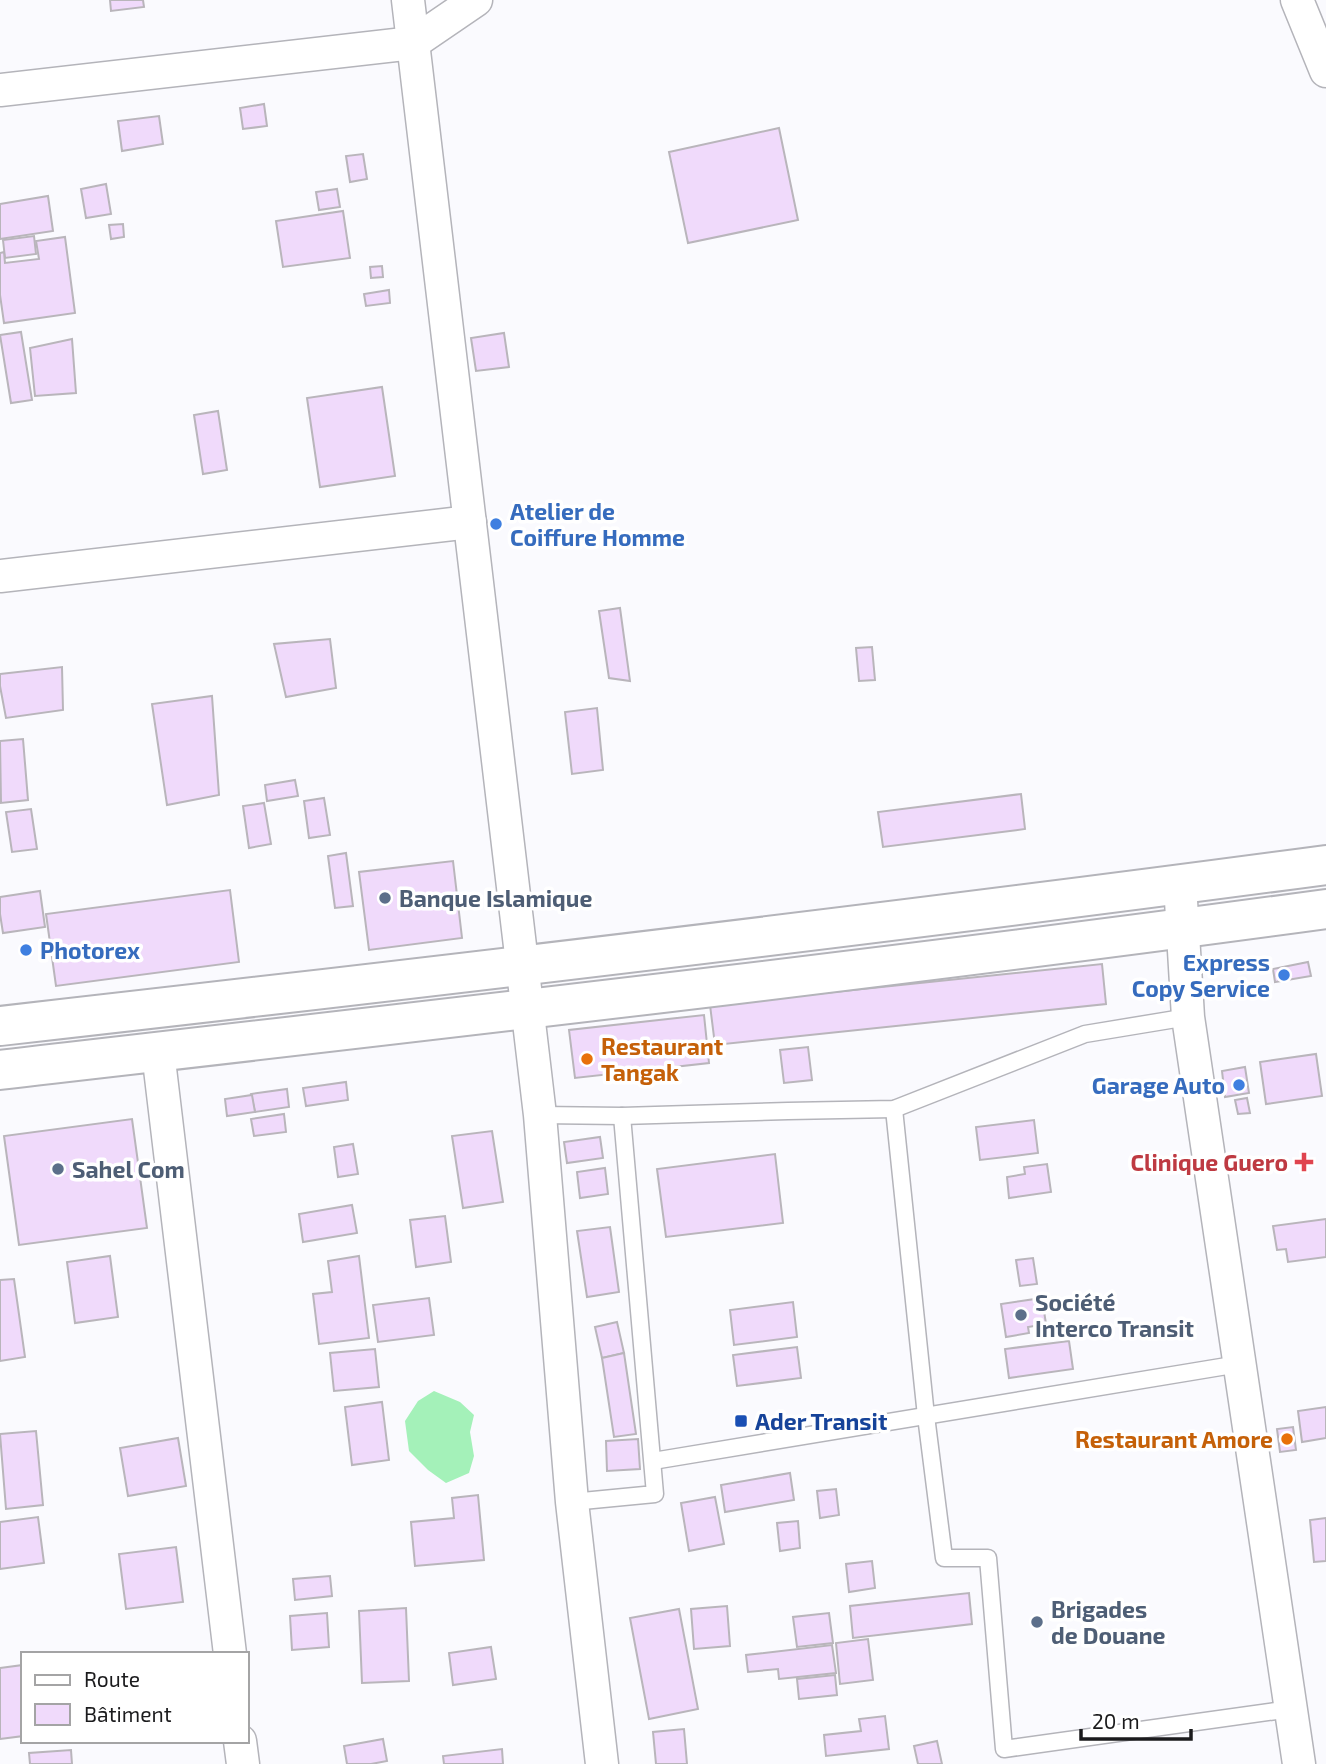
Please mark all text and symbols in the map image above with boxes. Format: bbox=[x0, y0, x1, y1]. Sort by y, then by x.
place label: Atelier de Coiffure Homme bbox=[510, 497, 685, 551]
marker: Atelier de Coiffure Homme bbox=[488, 516, 504, 532]
place label: Banque Islamique bbox=[399, 884, 592, 912]
marker: Banque Islamique bbox=[377, 890, 393, 906]
place label: Photorex bbox=[40, 936, 140, 964]
marker: Photorex bbox=[18, 942, 34, 958]
place label: Express Copy Service bbox=[1132, 948, 1270, 1002]
marker: Express Copy Service bbox=[1276, 967, 1292, 983]
place label: Restaurant Tangak bbox=[601, 1032, 723, 1086]
marker: Restaurant Tangak bbox=[579, 1051, 595, 1067]
place label: Garage Auto bbox=[1092, 1071, 1225, 1099]
marker: Garage Auto bbox=[1231, 1077, 1247, 1093]
place label: Clinique Guero bbox=[1130, 1148, 1288, 1176]
marker: Clinique Guero bbox=[1294, 1152, 1314, 1172]
place label: Sahel Com bbox=[72, 1155, 185, 1183]
marker: Sahel Com bbox=[50, 1161, 66, 1177]
place label: Société Interco Transit bbox=[1035, 1288, 1194, 1342]
marker: Société Interco Transit bbox=[1013, 1307, 1029, 1323]
place label: Ader Transit bbox=[755, 1407, 887, 1435]
marker: Ader Transit bbox=[733, 1413, 749, 1429]
place label: Restaurant Amore bbox=[1075, 1425, 1273, 1453]
marker: Restaurant Amore bbox=[1279, 1431, 1295, 1447]
place label: Brigades de Douane bbox=[1051, 1595, 1166, 1649]
marker: Brigades de Douane bbox=[1029, 1614, 1045, 1630]
legend bbox=[21, 1652, 248, 1743]
text: Route bbox=[84, 1666, 140, 1691]
scale bar bbox=[1081, 1698, 1191, 1742]
text: Bâtiment bbox=[84, 1701, 172, 1726]
text: 20 m bbox=[1092, 1708, 1140, 1733]

